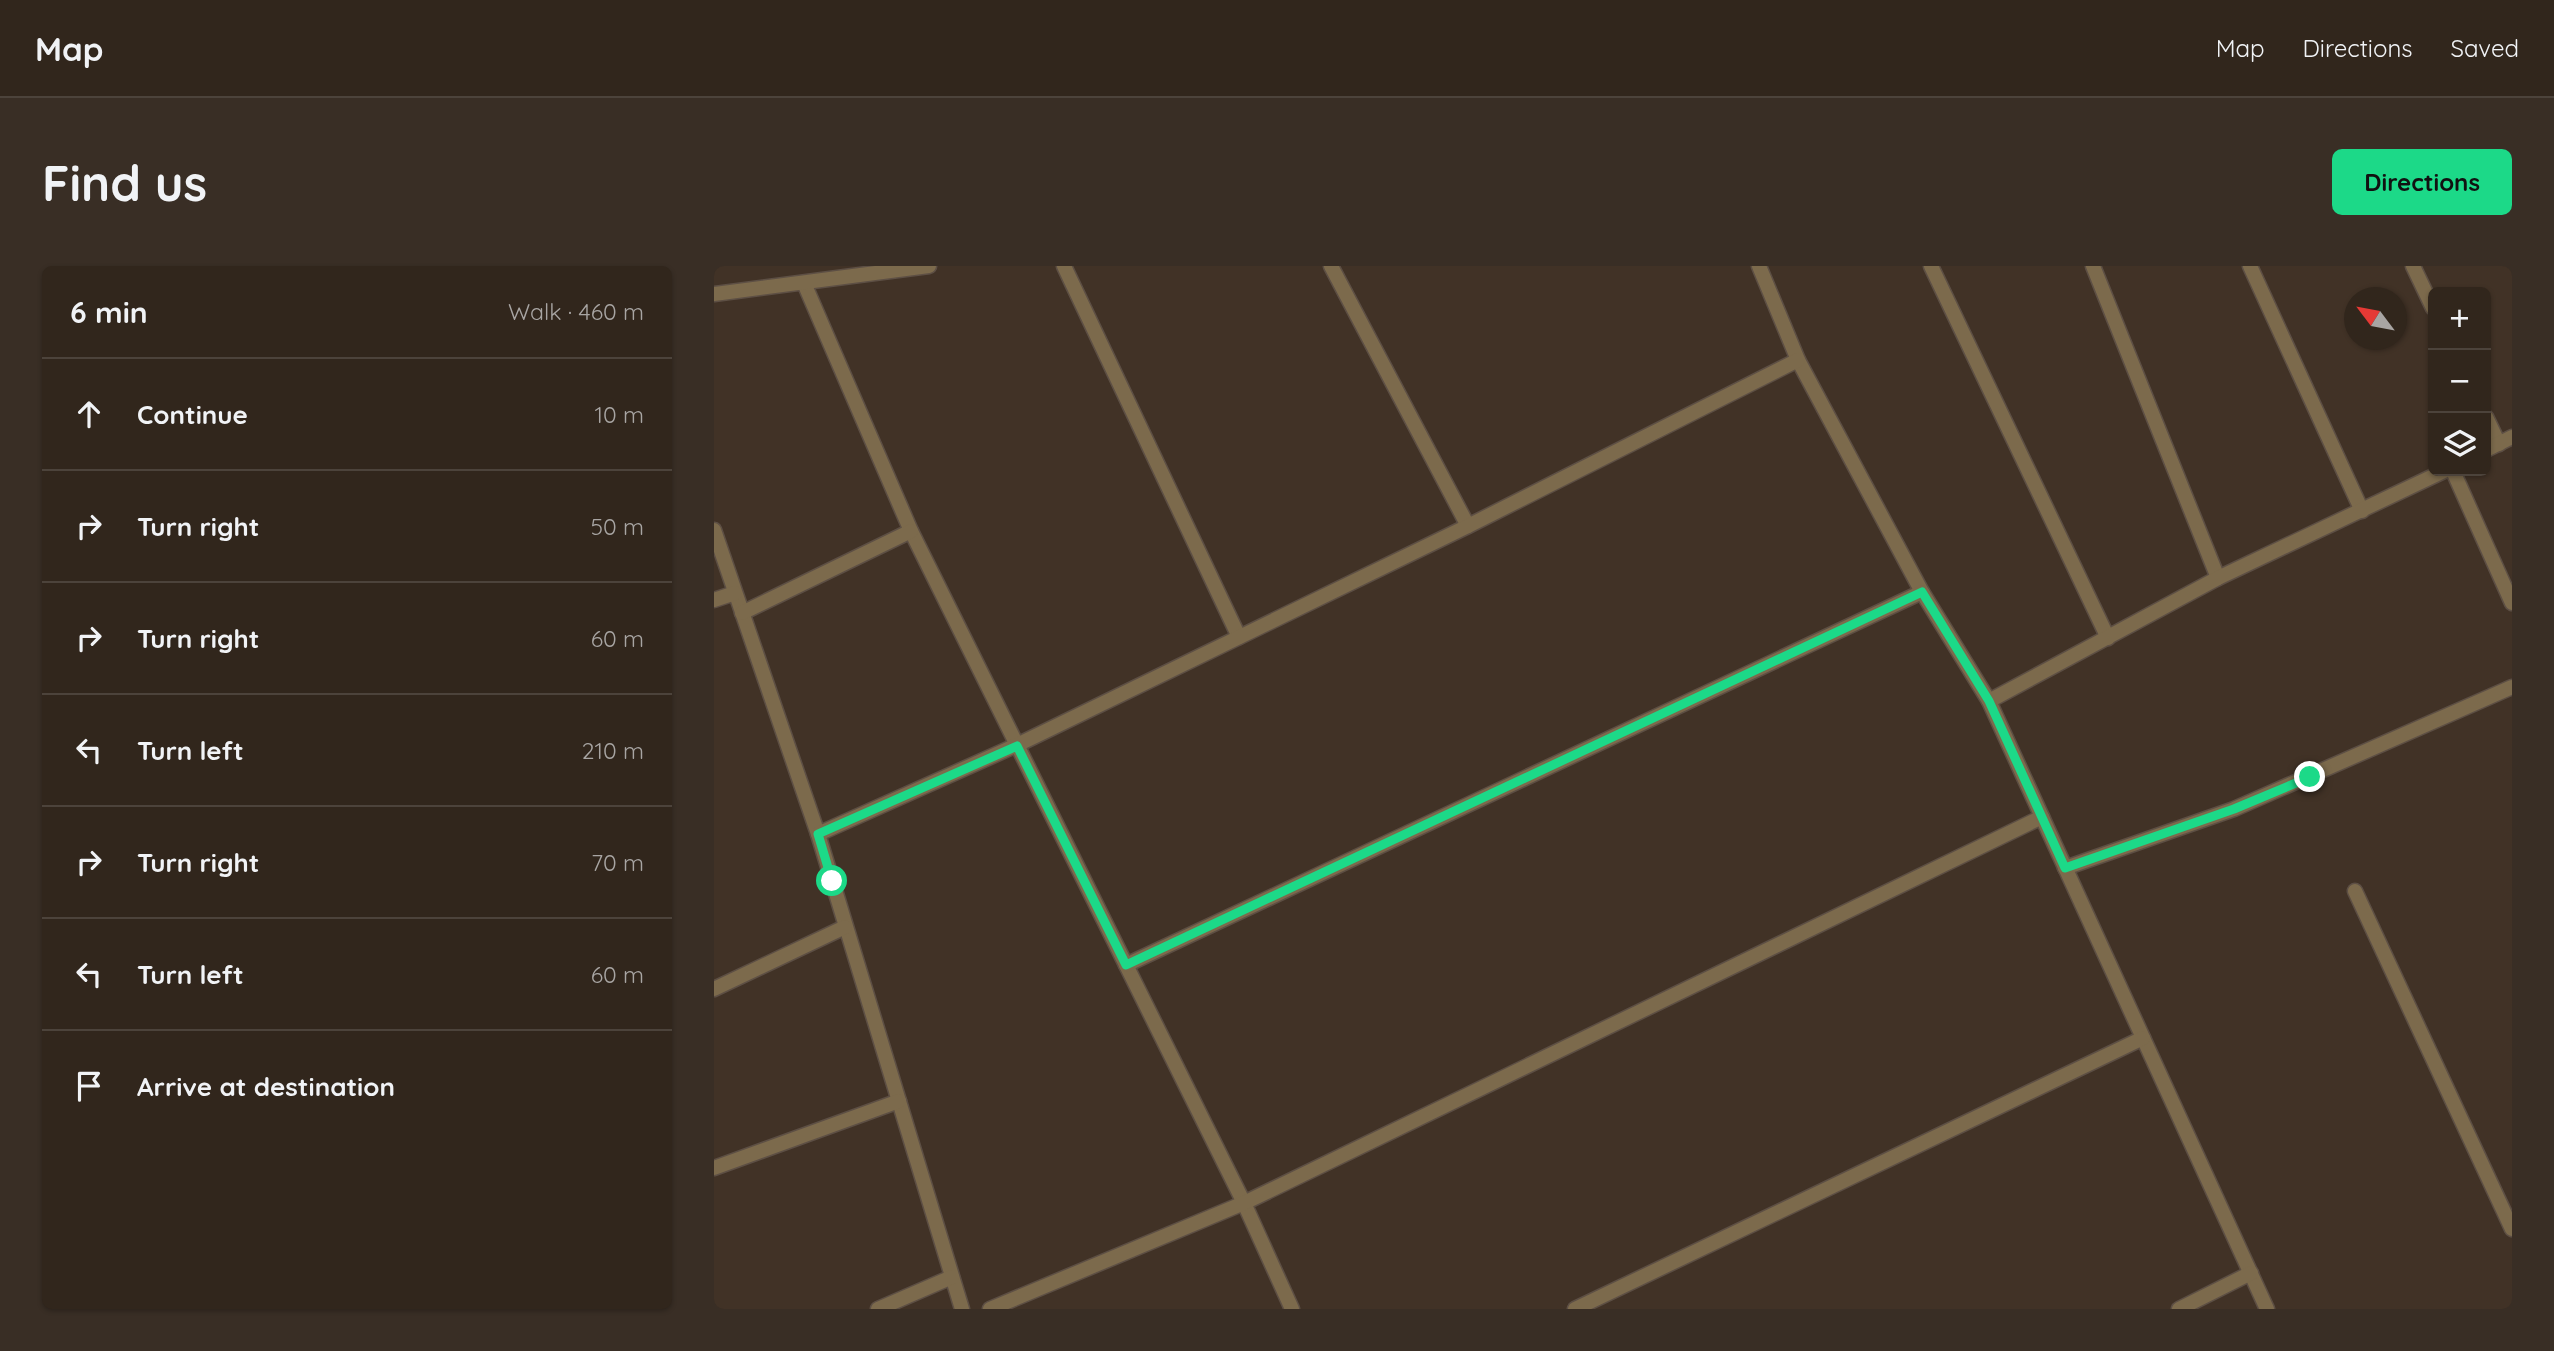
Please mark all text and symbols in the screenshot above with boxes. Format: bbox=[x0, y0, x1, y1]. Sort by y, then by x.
text: Map bbox=[35, 28, 103, 69]
text: Map bbox=[2216, 33, 2265, 63]
text: Directions bbox=[2303, 33, 2413, 63]
text: Saved bbox=[2451, 33, 2519, 63]
button: Directions bbox=[2332, 149, 2512, 215]
text: Find us bbox=[42, 152, 207, 213]
north arrow bbox=[2344, 287, 2407, 350]
map controls bbox=[2428, 287, 2491, 476]
button: + bbox=[2428, 287, 2491, 350]
text: 6 min bbox=[70, 293, 148, 331]
text: Walk · 460 m bbox=[508, 297, 644, 326]
button: − bbox=[2428, 350, 2491, 413]
icon: ahead bbox=[70, 395, 108, 433]
text: Continue bbox=[137, 398, 248, 431]
text: 10 m bbox=[595, 400, 644, 429]
button: layers bbox=[2428, 413, 2491, 476]
icon: right bbox=[70, 507, 108, 545]
text: Turn right bbox=[137, 510, 259, 543]
text: 50 m bbox=[591, 512, 644, 541]
icon: right bbox=[70, 619, 108, 657]
text: Turn right bbox=[137, 622, 259, 655]
text: 60 m bbox=[591, 624, 644, 653]
icon: left bbox=[70, 731, 108, 769]
text: Turn left bbox=[137, 734, 244, 767]
text: 210 m bbox=[582, 736, 644, 765]
route end bbox=[2294, 761, 2325, 792]
icon: right bbox=[70, 843, 108, 881]
text: Turn right bbox=[137, 846, 259, 879]
text: 70 m bbox=[591, 848, 644, 877]
route start bbox=[816, 865, 847, 896]
icon: left bbox=[70, 955, 108, 993]
text: Turn left bbox=[137, 958, 244, 991]
text: 60 m bbox=[591, 960, 644, 989]
icon: arrive bbox=[70, 1067, 108, 1105]
text: Arrive at destination bbox=[137, 1070, 395, 1103]

